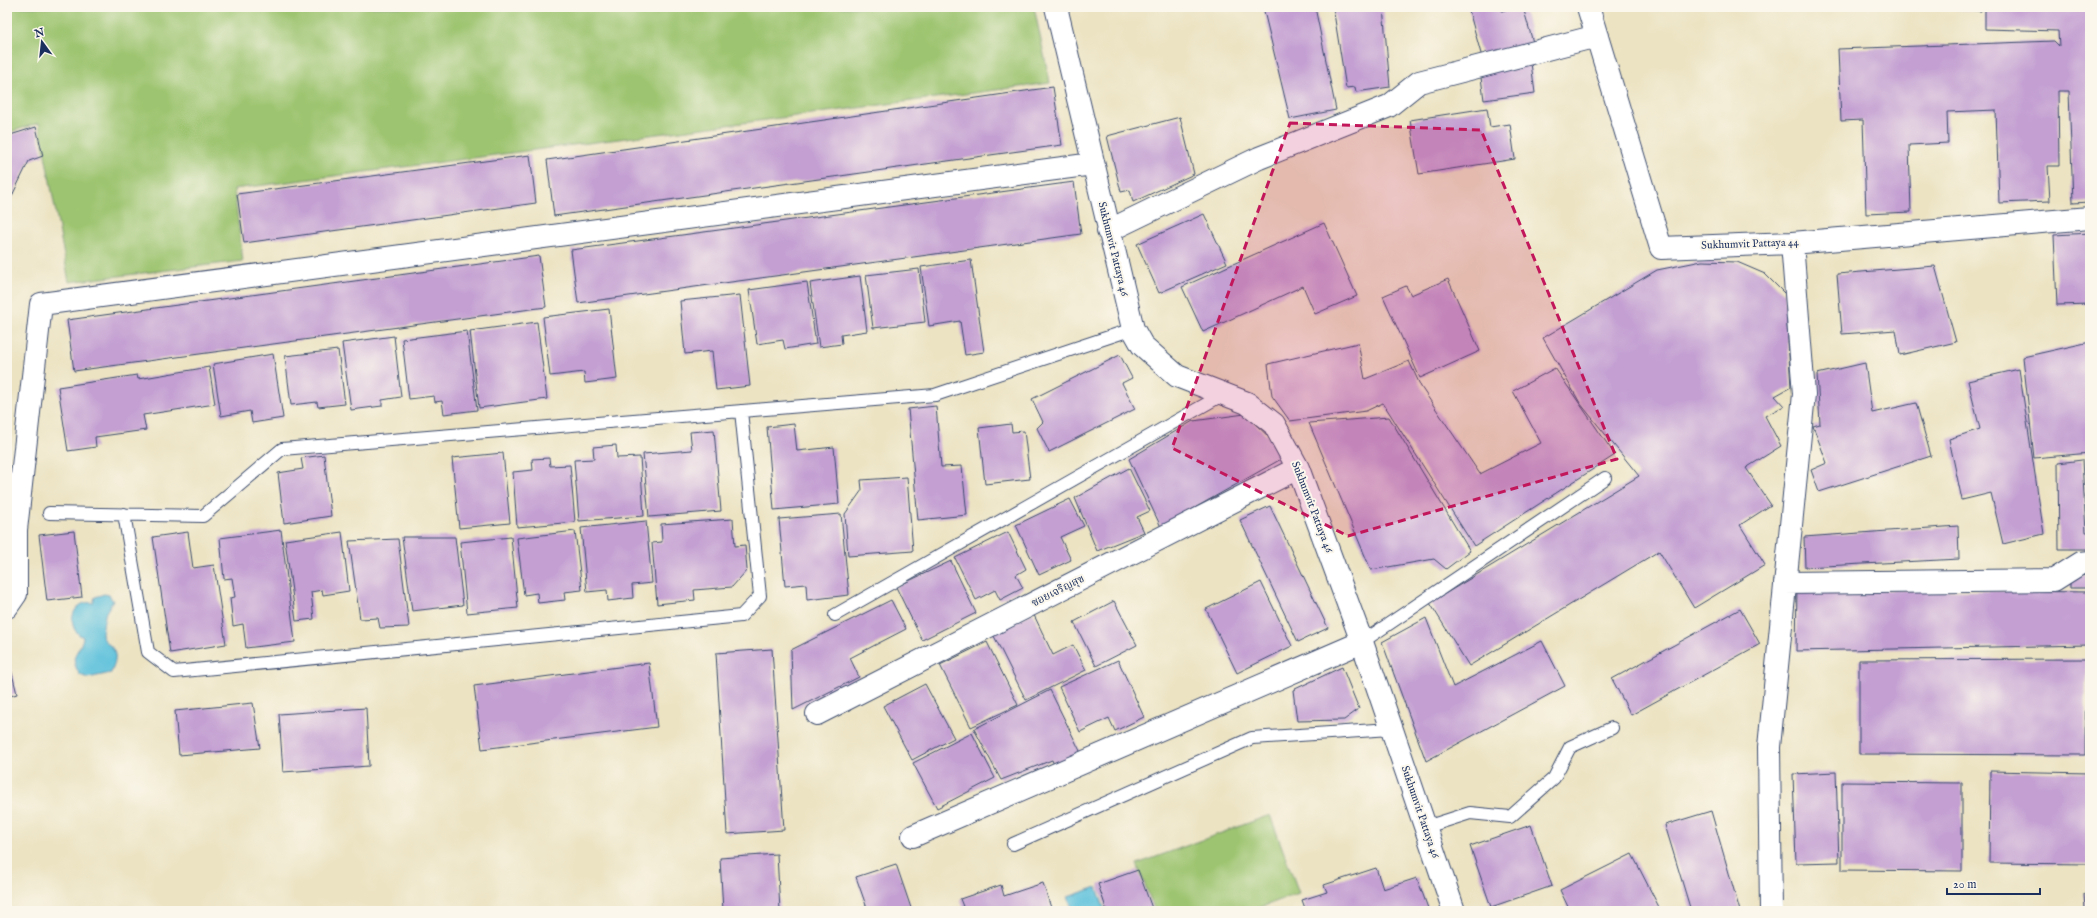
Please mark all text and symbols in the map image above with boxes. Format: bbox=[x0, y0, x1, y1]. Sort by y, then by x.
north arrow bbox=[22, 22, 62, 62]
text: N bbox=[32, 25, 47, 42]
street label: Sukhumvit Pattaya 46 bbox=[1094, 200, 1132, 298]
street label: Sukhumvit Pattaya 44 bbox=[1701, 235, 1800, 253]
street label: Sukhumvit Pattaya 46 bbox=[1288, 459, 1336, 555]
street label: ซอยเจริญสุข bbox=[1029, 572, 1087, 610]
street label: Sukhumvit Pattaya 46 bbox=[1398, 764, 1442, 860]
scale bar bbox=[1947, 870, 2040, 896]
text: 20 m bbox=[1953, 877, 1976, 892]

